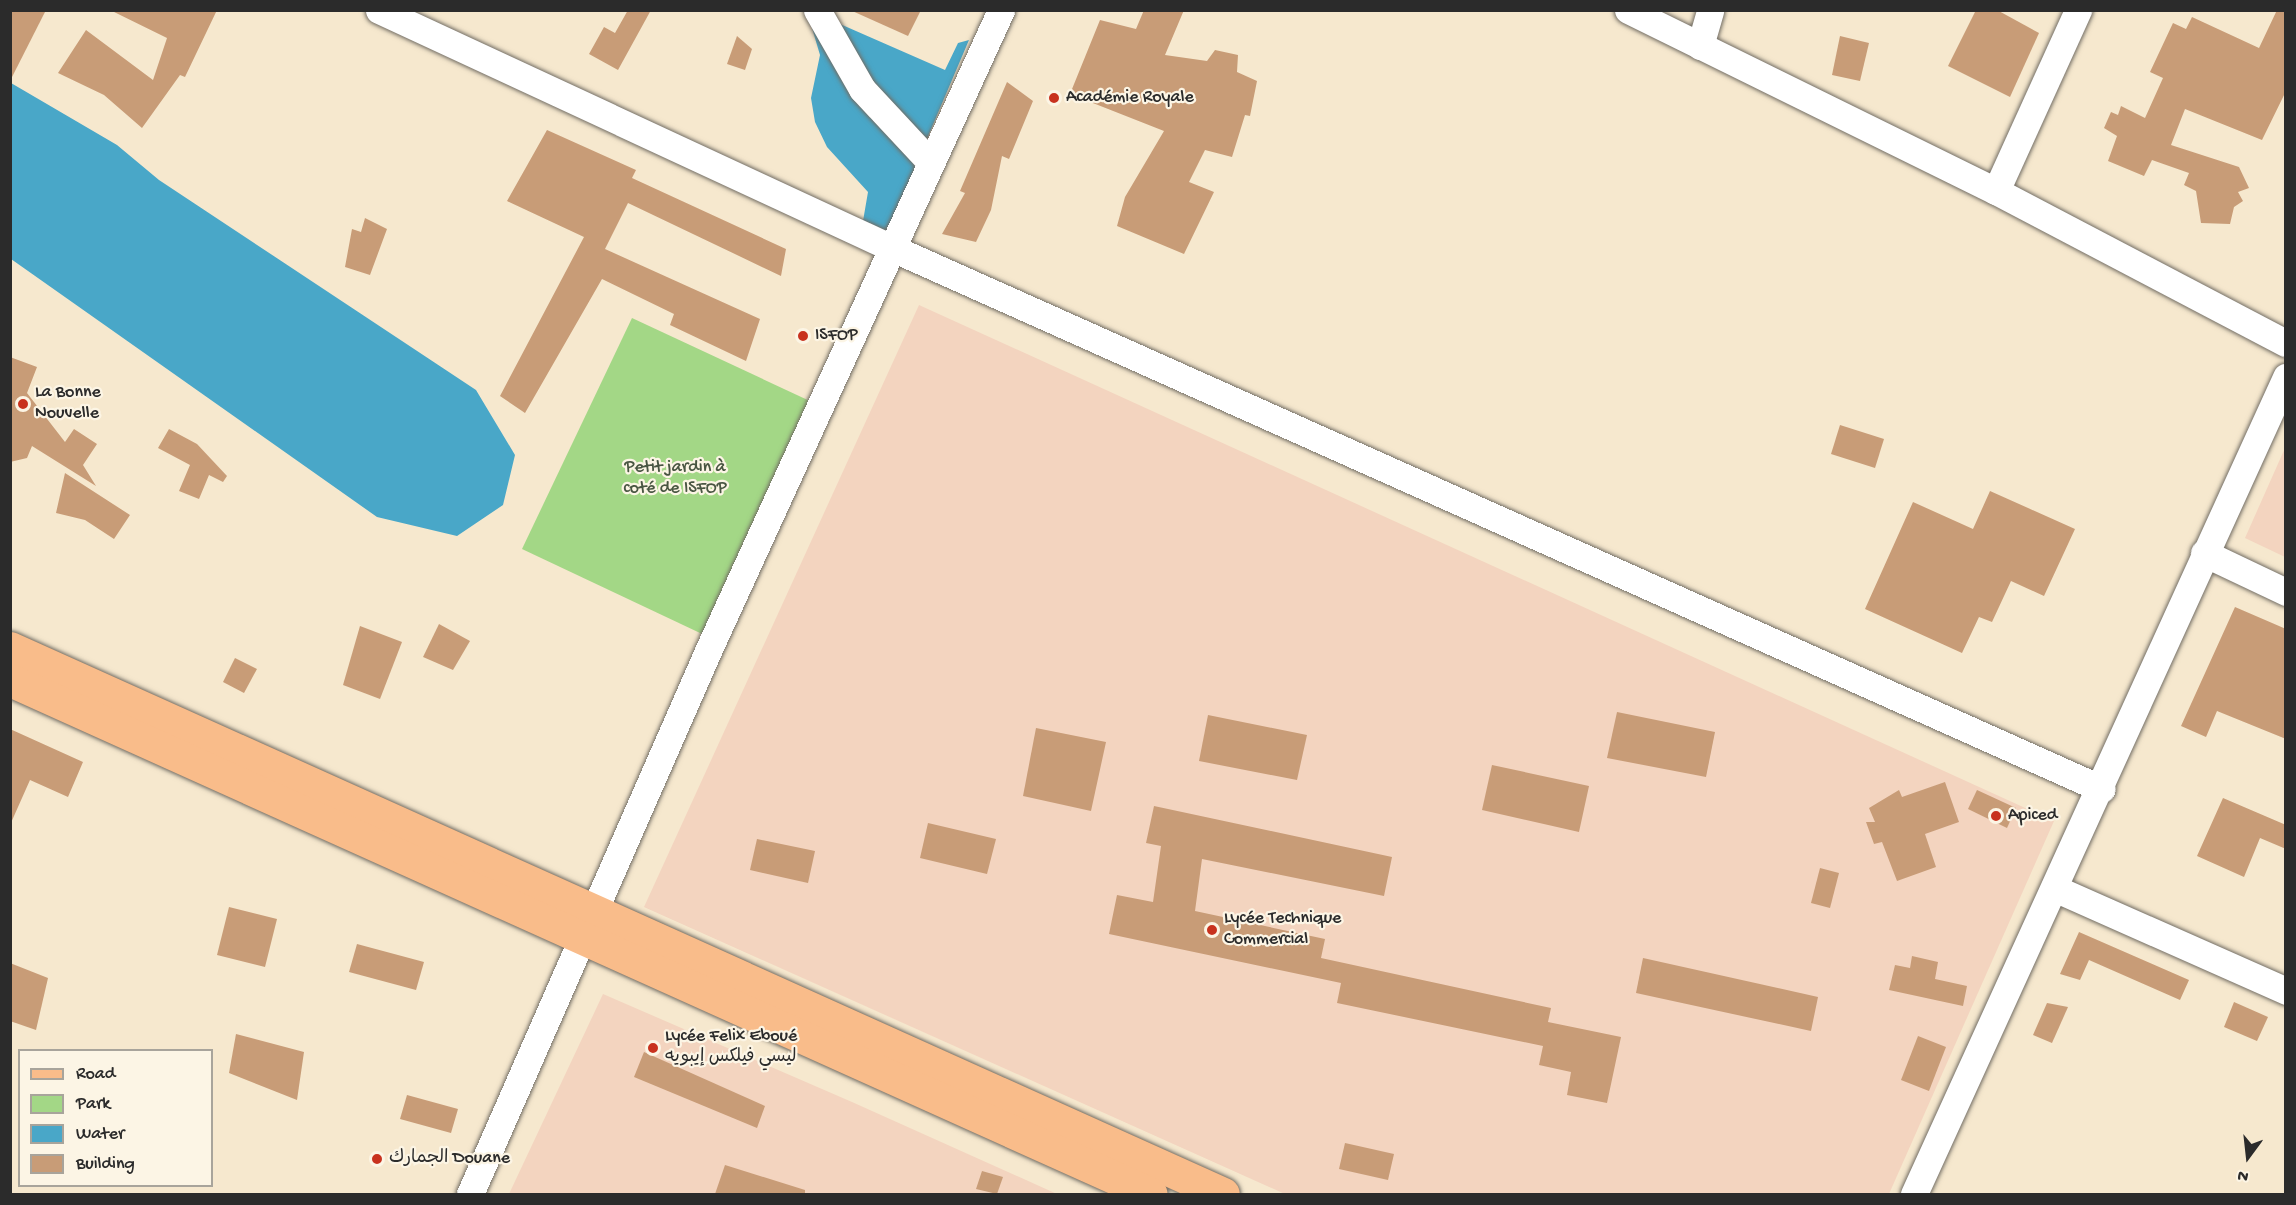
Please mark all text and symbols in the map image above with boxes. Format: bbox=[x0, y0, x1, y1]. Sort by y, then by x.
place label: Académie Royale bbox=[1066, 87, 1194, 109]
marker: Académie Royale bbox=[1047, 91, 1061, 105]
place label: ISFOP bbox=[815, 325, 858, 347]
marker: ISFOP bbox=[796, 329, 810, 343]
place label: La Bonne Nouvelle bbox=[35, 383, 101, 426]
marker: La Bonne Nouvelle bbox=[16, 397, 30, 411]
park label: Petit jardin à coté de ISFOP bbox=[623, 458, 727, 500]
place label: Apiced bbox=[2008, 805, 2057, 827]
marker: Apiced bbox=[1989, 809, 2003, 823]
place label: Lycée Technique Commercial bbox=[1224, 909, 1341, 952]
marker: Lycée Technique Commercial bbox=[1205, 923, 1219, 937]
place label: Lycée Felix Eboué ليسي فيلكس إيبويه bbox=[665, 1027, 797, 1070]
marker: Lycée Felix Eboué ليسي فيلكس إيبويه bbox=[646, 1041, 660, 1055]
legend bbox=[18, 1049, 213, 1187]
text: Road bbox=[76, 1064, 115, 1085]
text: Park bbox=[76, 1094, 110, 1115]
text: Water bbox=[76, 1124, 124, 1145]
north arrow bbox=[2218, 1127, 2278, 1187]
place label: الجمارك Douane bbox=[389, 1148, 510, 1170]
marker: الجمارك Douane bbox=[370, 1152, 384, 1166]
text: Building bbox=[76, 1154, 135, 1175]
text: N bbox=[2236, 1164, 2251, 1185]

